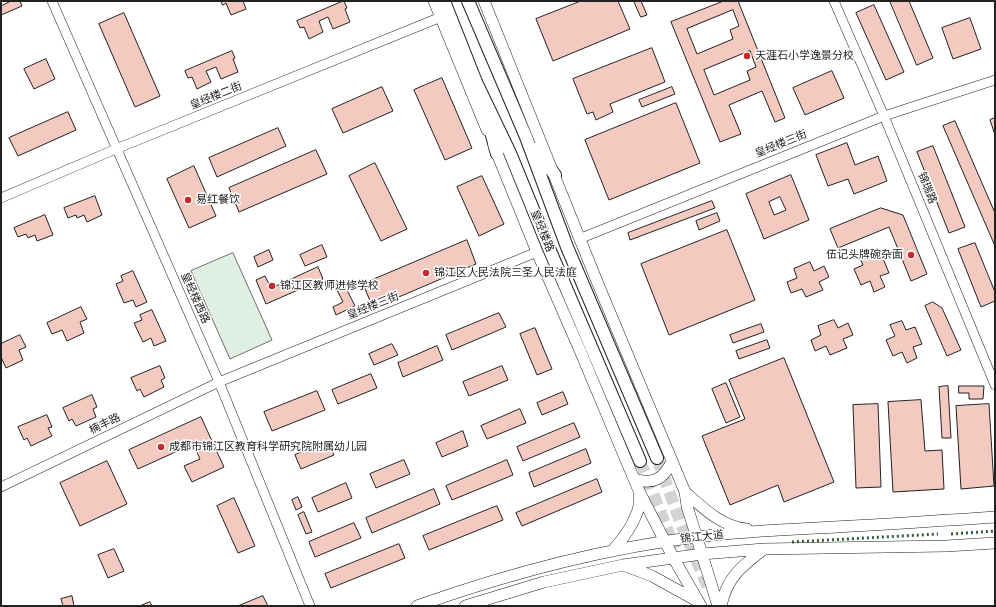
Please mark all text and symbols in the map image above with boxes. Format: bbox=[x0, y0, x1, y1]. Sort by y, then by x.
place label: 天涯石小学逸景分校 bbox=[755, 49, 854, 63]
marker: 天涯石小学逸景分校 bbox=[742, 51, 752, 61]
street label: 皇经楼二街 bbox=[188, 80, 244, 112]
street label: 皇经楼三街 bbox=[753, 128, 809, 160]
street label: 锦瑞路 bbox=[915, 170, 939, 206]
place label: 易红餐饮 bbox=[196, 193, 240, 207]
marker: 易红餐饮 bbox=[183, 195, 193, 205]
street label: 皇经楼路 bbox=[528, 208, 556, 254]
place label: 伍记头牌碗杂面 bbox=[826, 248, 903, 262]
marker: 伍记头牌碗杂面 bbox=[906, 250, 916, 260]
place label: 锦江区人民法院三圣人民法庭 bbox=[434, 266, 577, 280]
marker: 锦江区人民法院三圣人民法庭 bbox=[421, 268, 431, 278]
street label: 皇经楼西路 bbox=[178, 270, 212, 326]
place label: 锦江区教师进修学校 bbox=[280, 279, 379, 293]
marker: 锦江区教师进修学校 bbox=[267, 281, 277, 291]
street label: 皇经楼三街 bbox=[345, 290, 401, 322]
street label: 楠丰路 bbox=[87, 411, 123, 437]
place label: 成都市锦江区教育科学研究院附属幼儿园 bbox=[169, 440, 367, 454]
marker: 成都市锦江区教育科学研究院附属幼儿园 bbox=[156, 442, 166, 452]
street label: 锦江大道 bbox=[679, 528, 725, 546]

